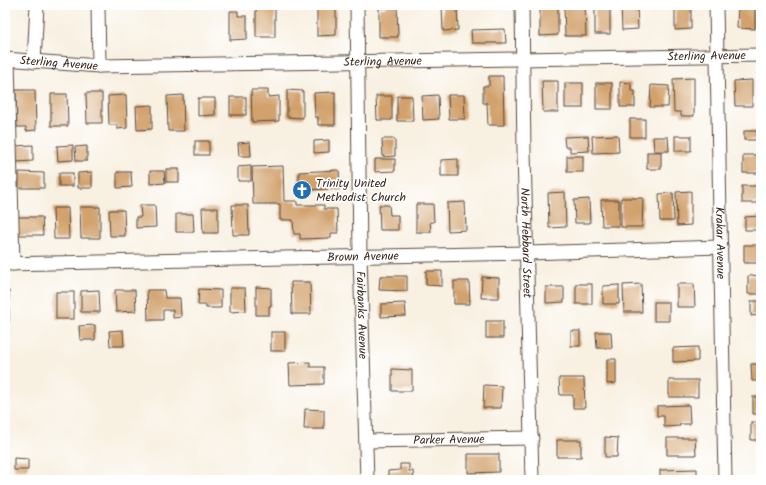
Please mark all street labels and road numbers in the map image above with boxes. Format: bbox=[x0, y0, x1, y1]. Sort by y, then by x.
street label: Sterling Avenue bbox=[667, 46, 747, 67]
street label: Sterling Avenue bbox=[19, 51, 99, 76]
street label: Sterling Avenue bbox=[343, 52, 423, 72]
street label: North Hebbard Street bbox=[515, 188, 537, 299]
street label: Krakar Avenue bbox=[710, 207, 730, 280]
street label: Brown Avenue bbox=[327, 247, 400, 267]
street label: Fairbanks Avenue bbox=[350, 271, 372, 360]
street label: Parker Avenue bbox=[413, 430, 485, 450]

